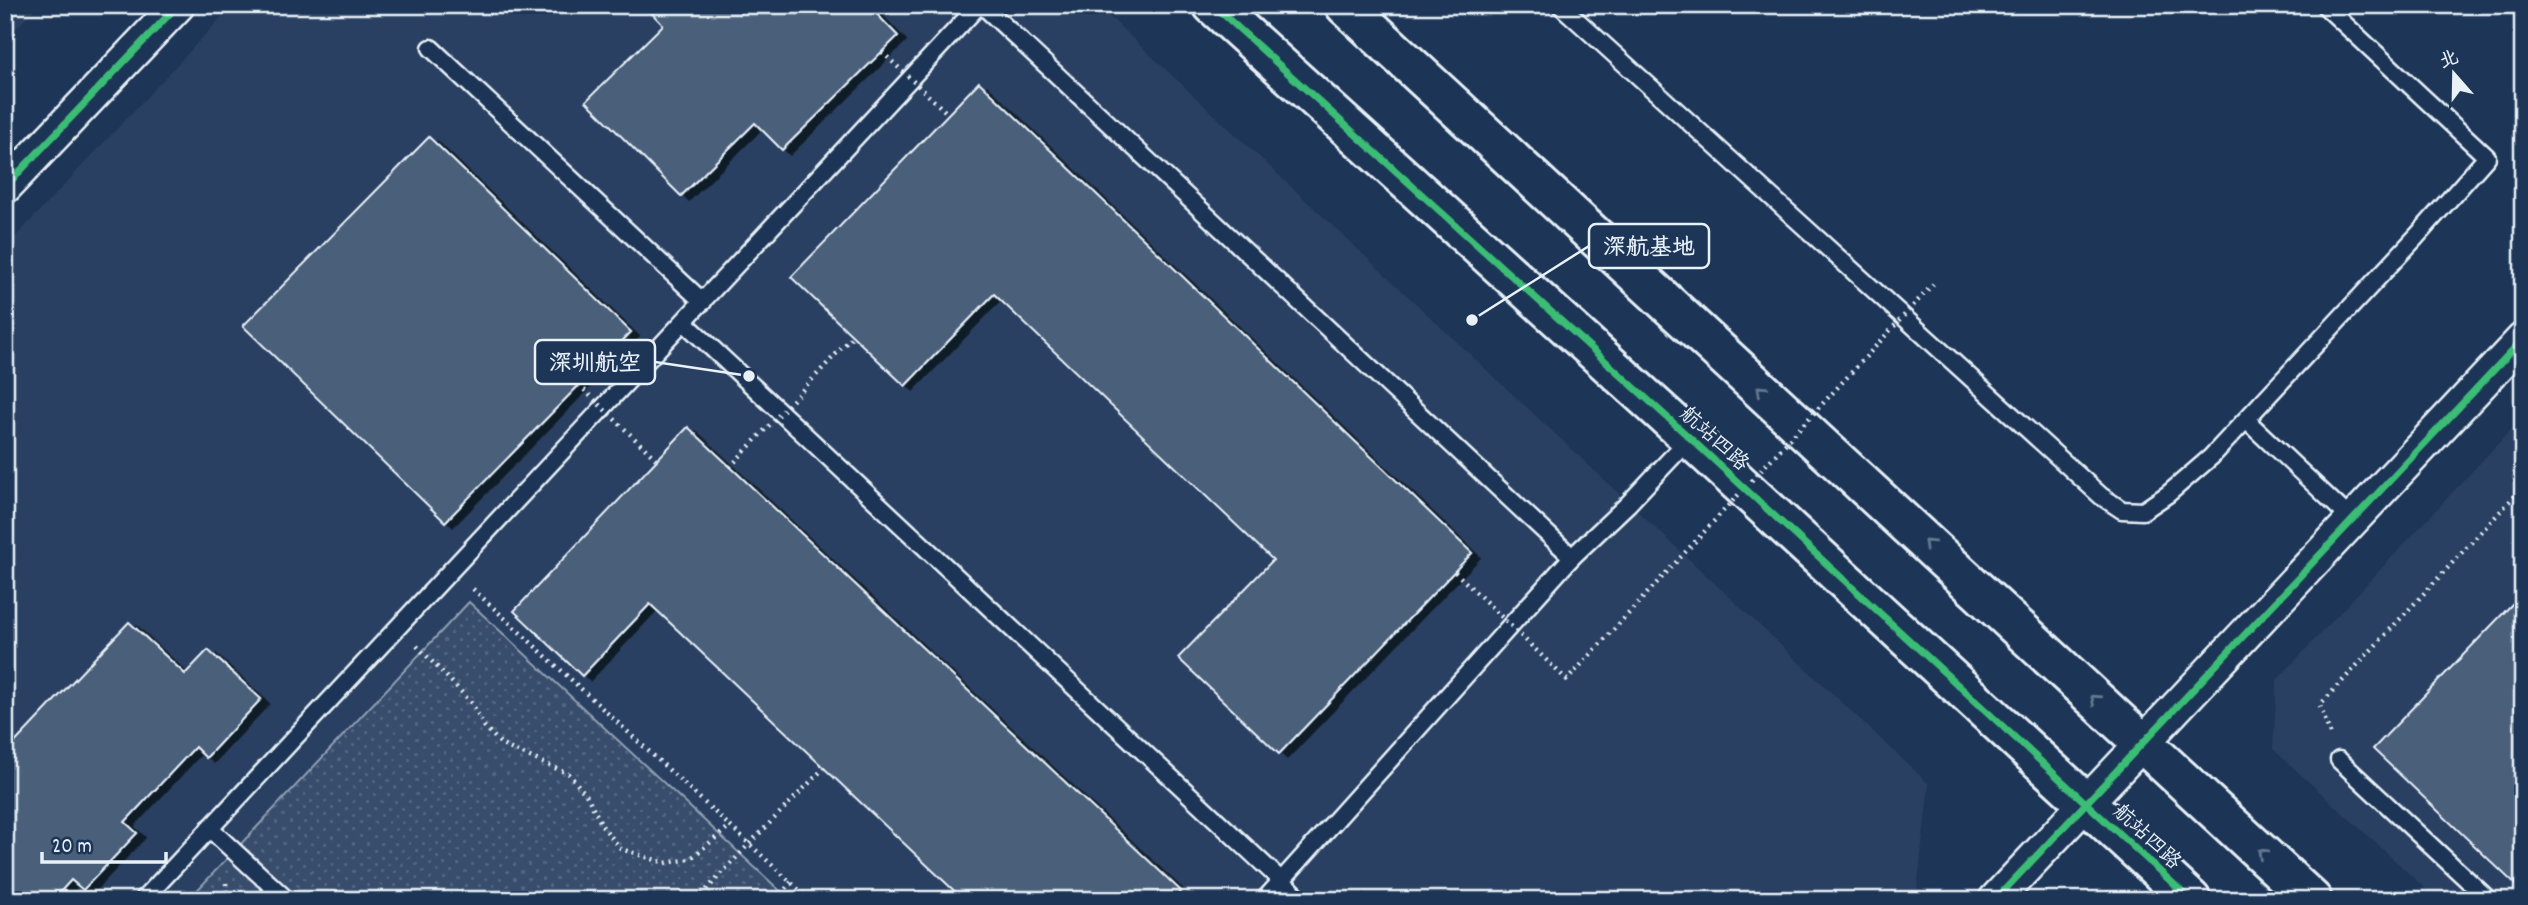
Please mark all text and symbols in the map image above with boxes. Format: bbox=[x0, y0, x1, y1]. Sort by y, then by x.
north arrow bbox=[2420, 38, 2490, 108]
text: 北 bbox=[2436, 45, 2463, 77]
callout: 深航基地 bbox=[1589, 224, 1709, 268]
text: 深航基地 bbox=[1603, 233, 1695, 266]
callout: 深圳航空 bbox=[535, 340, 655, 384]
text: 深圳航空 bbox=[549, 349, 641, 382]
one-way arrow bbox=[1756, 386, 1769, 398]
street label: 航站四路 bbox=[1672, 401, 1754, 479]
one-way arrow bbox=[1923, 540, 1936, 553]
one-way arrow bbox=[2090, 695, 2103, 707]
street label: 航站四路 bbox=[2105, 799, 2187, 878]
scale bar bbox=[42, 821, 166, 865]
text: 20 m bbox=[52, 833, 92, 863]
one-way arrow bbox=[2257, 849, 2270, 862]

